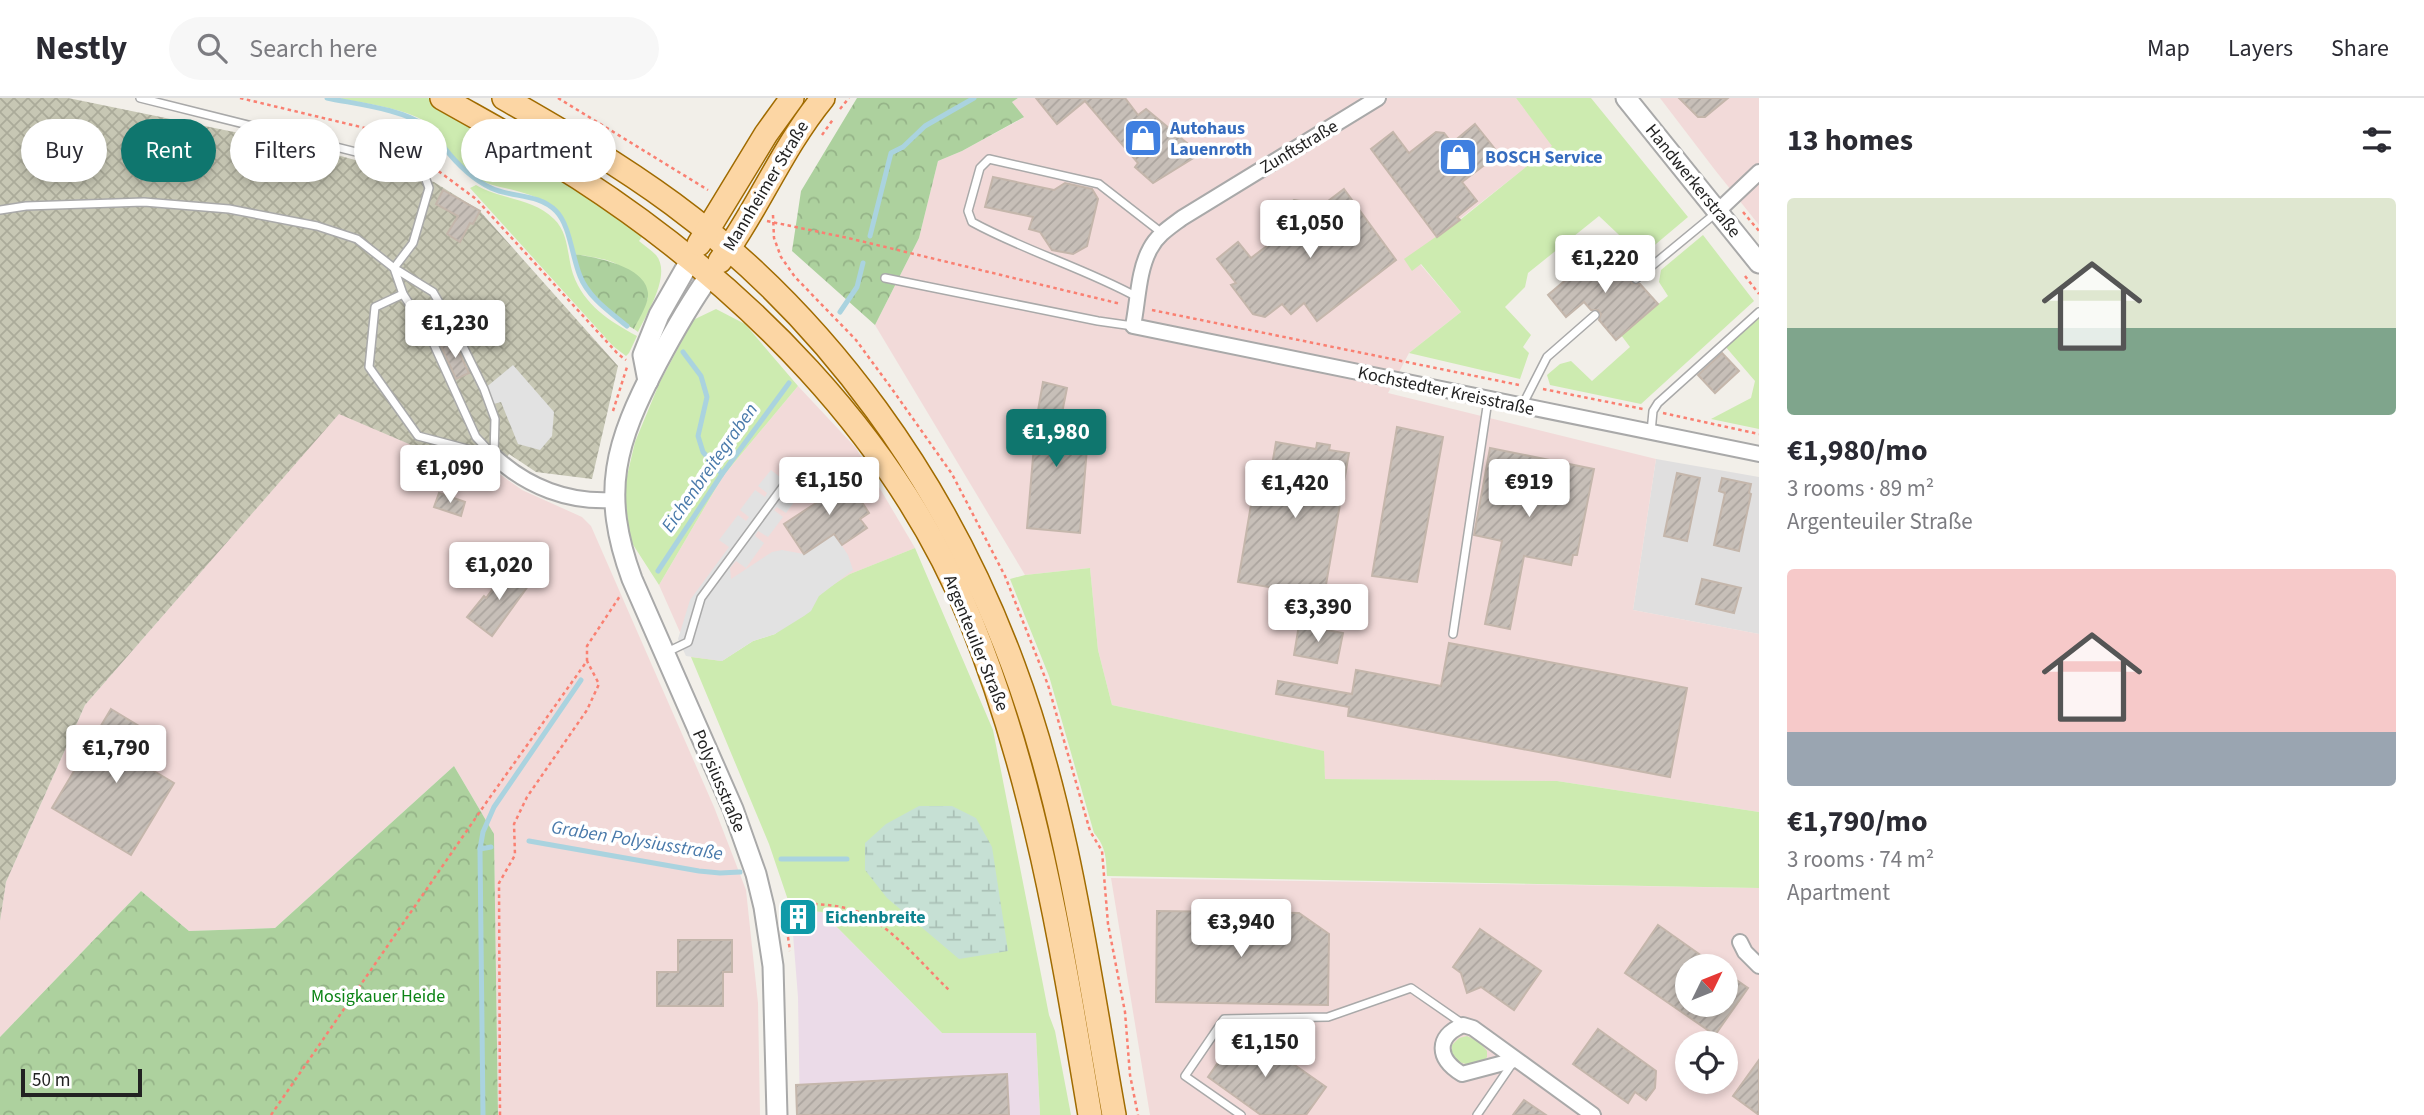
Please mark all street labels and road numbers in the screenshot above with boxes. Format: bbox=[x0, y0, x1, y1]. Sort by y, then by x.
street label: Zunftstraße bbox=[1255, 114, 1343, 180]
street label: Mannheimer Straße bbox=[717, 116, 815, 256]
street label: Handwerkerstraße bbox=[1639, 119, 1747, 243]
street label: Kochstedter Kreisstraße bbox=[1356, 360, 1536, 422]
street label: Argenteuiler Straße bbox=[937, 571, 1015, 715]
street label: Polysiusstraße bbox=[686, 726, 752, 836]

